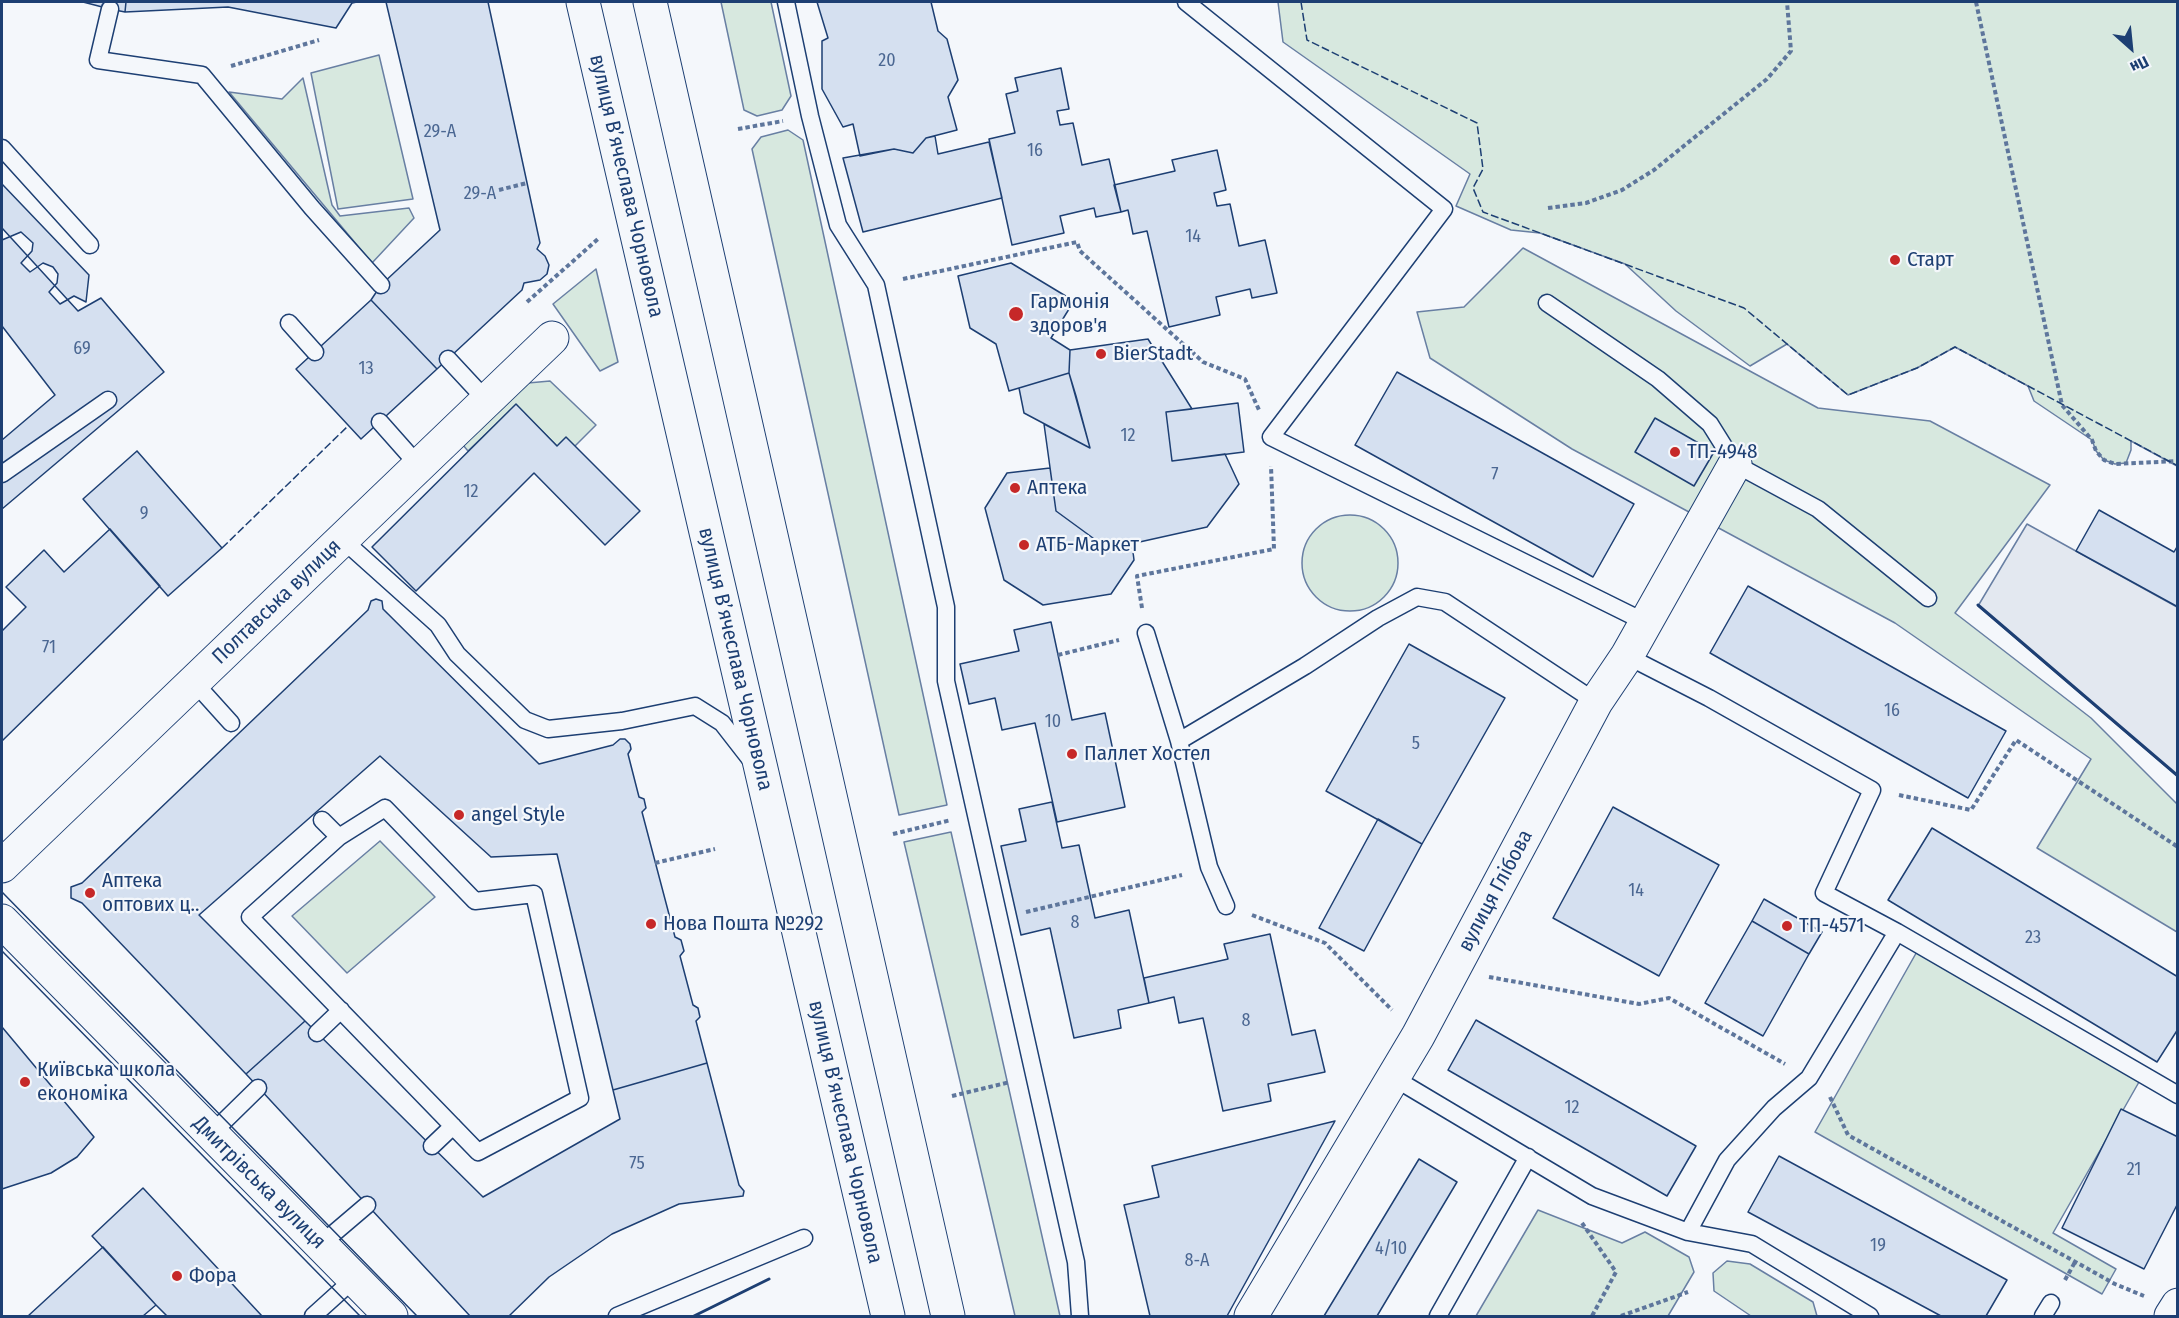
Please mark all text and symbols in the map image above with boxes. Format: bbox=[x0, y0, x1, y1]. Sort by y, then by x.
north arrow bbox=[2101, 18, 2161, 78]
house number: 20 bbox=[878, 50, 896, 72]
street label: вулиця Вʼячеслава Чорновола bbox=[583, 52, 669, 320]
text: Пн bbox=[2127, 52, 2152, 77]
house number: 29-А bbox=[424, 121, 456, 143]
house number: 16 bbox=[1027, 140, 1043, 162]
house number: 29-А bbox=[464, 183, 496, 205]
house number: 14 bbox=[1185, 226, 1201, 248]
place label: Старт bbox=[1907, 247, 1954, 273]
marker: Старт bbox=[1888, 253, 1902, 267]
place label: Гармонія здоров'я bbox=[1030, 289, 1110, 339]
marker: Гармонія здоров'я bbox=[1007, 305, 1025, 323]
house number: 69 bbox=[73, 338, 91, 360]
place label: BierStadt bbox=[1113, 341, 1193, 367]
marker: BierStadt bbox=[1094, 347, 1108, 361]
house number: 13 bbox=[358, 358, 374, 380]
house number: 12 bbox=[1121, 425, 1135, 447]
place label: ТП-4948 bbox=[1687, 439, 1757, 465]
marker: ТП-4948 bbox=[1668, 445, 1682, 459]
house number: 7 bbox=[1491, 464, 1499, 486]
place label: Аптека bbox=[1027, 475, 1087, 501]
house number: 12 bbox=[464, 481, 478, 503]
marker: Аптека bbox=[1008, 481, 1022, 495]
house number: 9 bbox=[140, 503, 148, 525]
street label: вулиця Вʼячеслава Чорновола bbox=[692, 525, 778, 793]
place label: АТБ-Маркет bbox=[1036, 532, 1139, 558]
street label: Полтавська вулиця bbox=[207, 534, 347, 670]
marker: АТБ-Маркет bbox=[1017, 538, 1031, 552]
house number: 71 bbox=[42, 637, 56, 659]
house number: 16 bbox=[1884, 700, 1900, 722]
house number: 10 bbox=[1045, 711, 1061, 733]
house number: 5 bbox=[1412, 733, 1420, 755]
place label: Паллет Хостел bbox=[1084, 741, 1211, 767]
marker: Паллет Хостел bbox=[1065, 747, 1079, 761]
place label: angel Style bbox=[471, 802, 565, 828]
marker: angel Style bbox=[452, 808, 466, 822]
street label: вулиця Глібова bbox=[1453, 826, 1539, 956]
place label: Аптека оптових ц.. bbox=[102, 868, 199, 918]
house number: 14 bbox=[1628, 880, 1644, 902]
marker: Аптека оптових ц.. bbox=[83, 886, 97, 900]
place label: Нова Пошта №292 bbox=[663, 911, 823, 937]
house number: 8 bbox=[1071, 912, 1079, 934]
place label: ТП-4571 bbox=[1799, 913, 1864, 939]
marker: Нова Пошта №292 bbox=[644, 917, 658, 931]
marker: ТП-4571 bbox=[1780, 919, 1794, 933]
house number: 23 bbox=[2025, 927, 2041, 949]
street label: вулиця Вʼячеслава Чорновола bbox=[802, 998, 888, 1266]
house number: 8 bbox=[1242, 1010, 1250, 1032]
place label: Київська школа економіка bbox=[37, 1057, 175, 1107]
marker: Київська школа економіка bbox=[18, 1075, 32, 1089]
house number: 12 bbox=[1565, 1097, 1579, 1119]
street label: Дмитрівська вулиця bbox=[187, 1111, 331, 1255]
house number: 75 bbox=[629, 1153, 645, 1175]
house number: 21 bbox=[2127, 1159, 2141, 1181]
house number: 19 bbox=[1870, 1235, 1886, 1257]
house number: 4/10 bbox=[1375, 1238, 1407, 1260]
house number: 8-А bbox=[1185, 1250, 1209, 1272]
place label: Фора bbox=[189, 1263, 237, 1289]
marker: Фора bbox=[170, 1269, 184, 1283]

